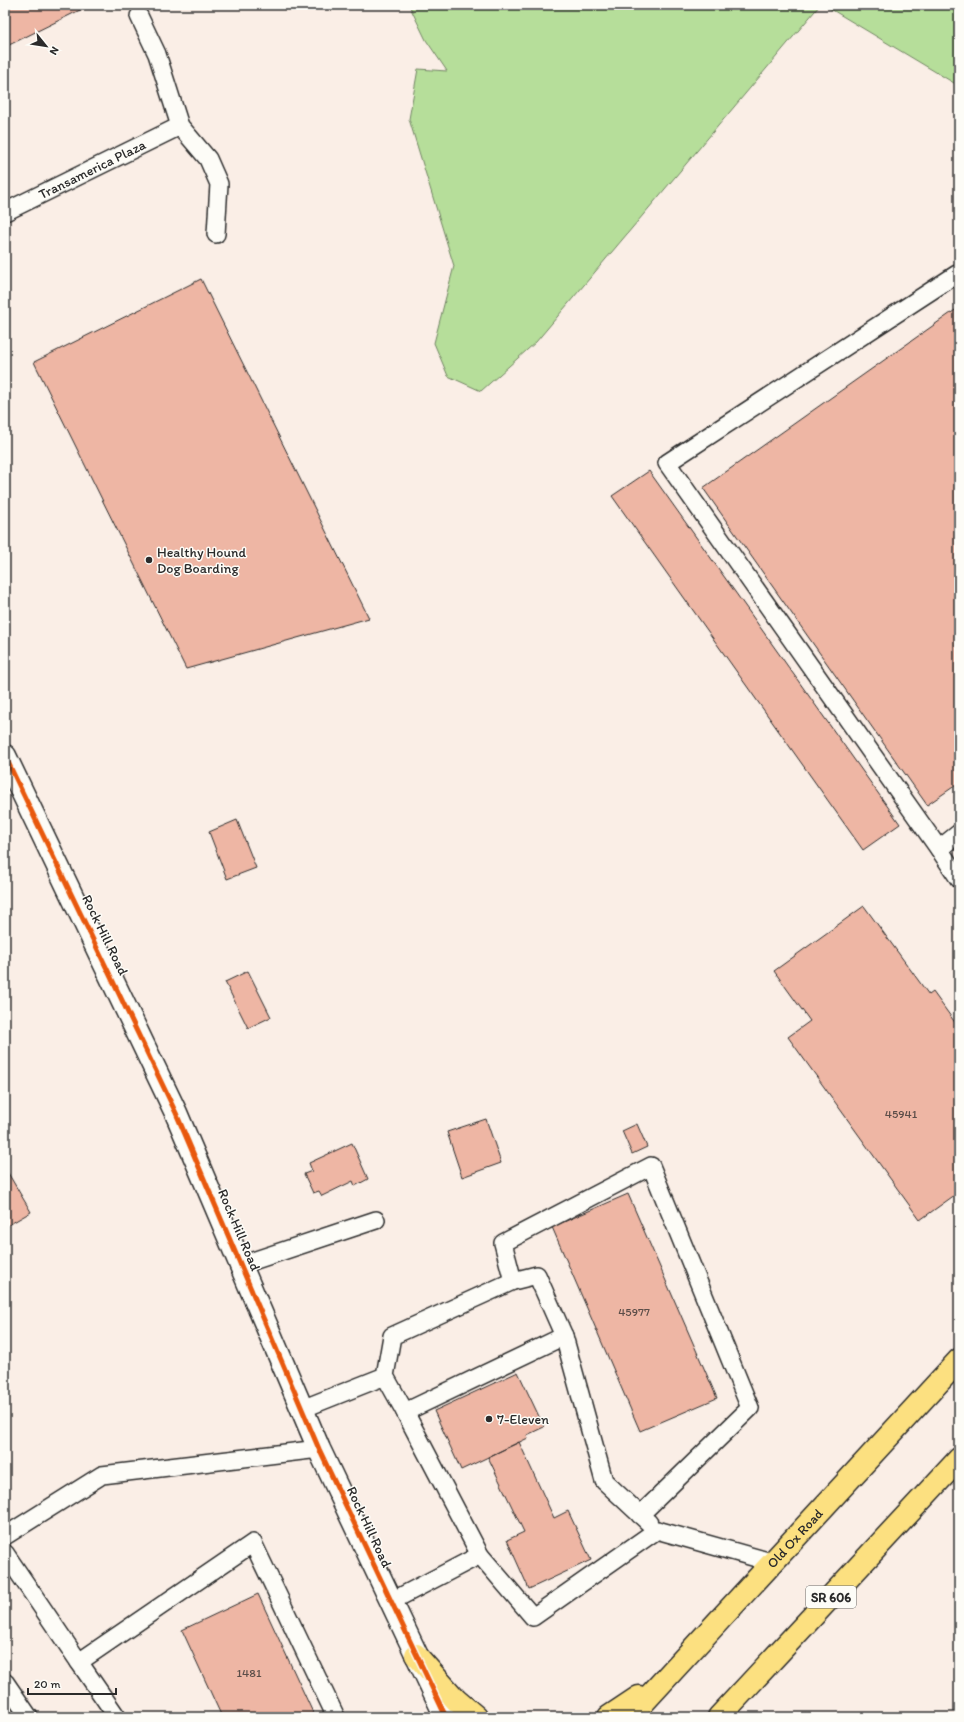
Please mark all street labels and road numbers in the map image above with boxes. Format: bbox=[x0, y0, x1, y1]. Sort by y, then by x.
street label: Transamerica Plaza bbox=[36, 135, 149, 203]
street label: Rock Hill Road bbox=[78, 892, 132, 978]
street label: Rock Hill Road bbox=[214, 1187, 264, 1274]
street label: Rock Hill Road bbox=[343, 1484, 395, 1571]
street label: Old Ox Road bbox=[763, 1505, 827, 1572]
road number: SR 606 bbox=[806, 1586, 856, 1608]

